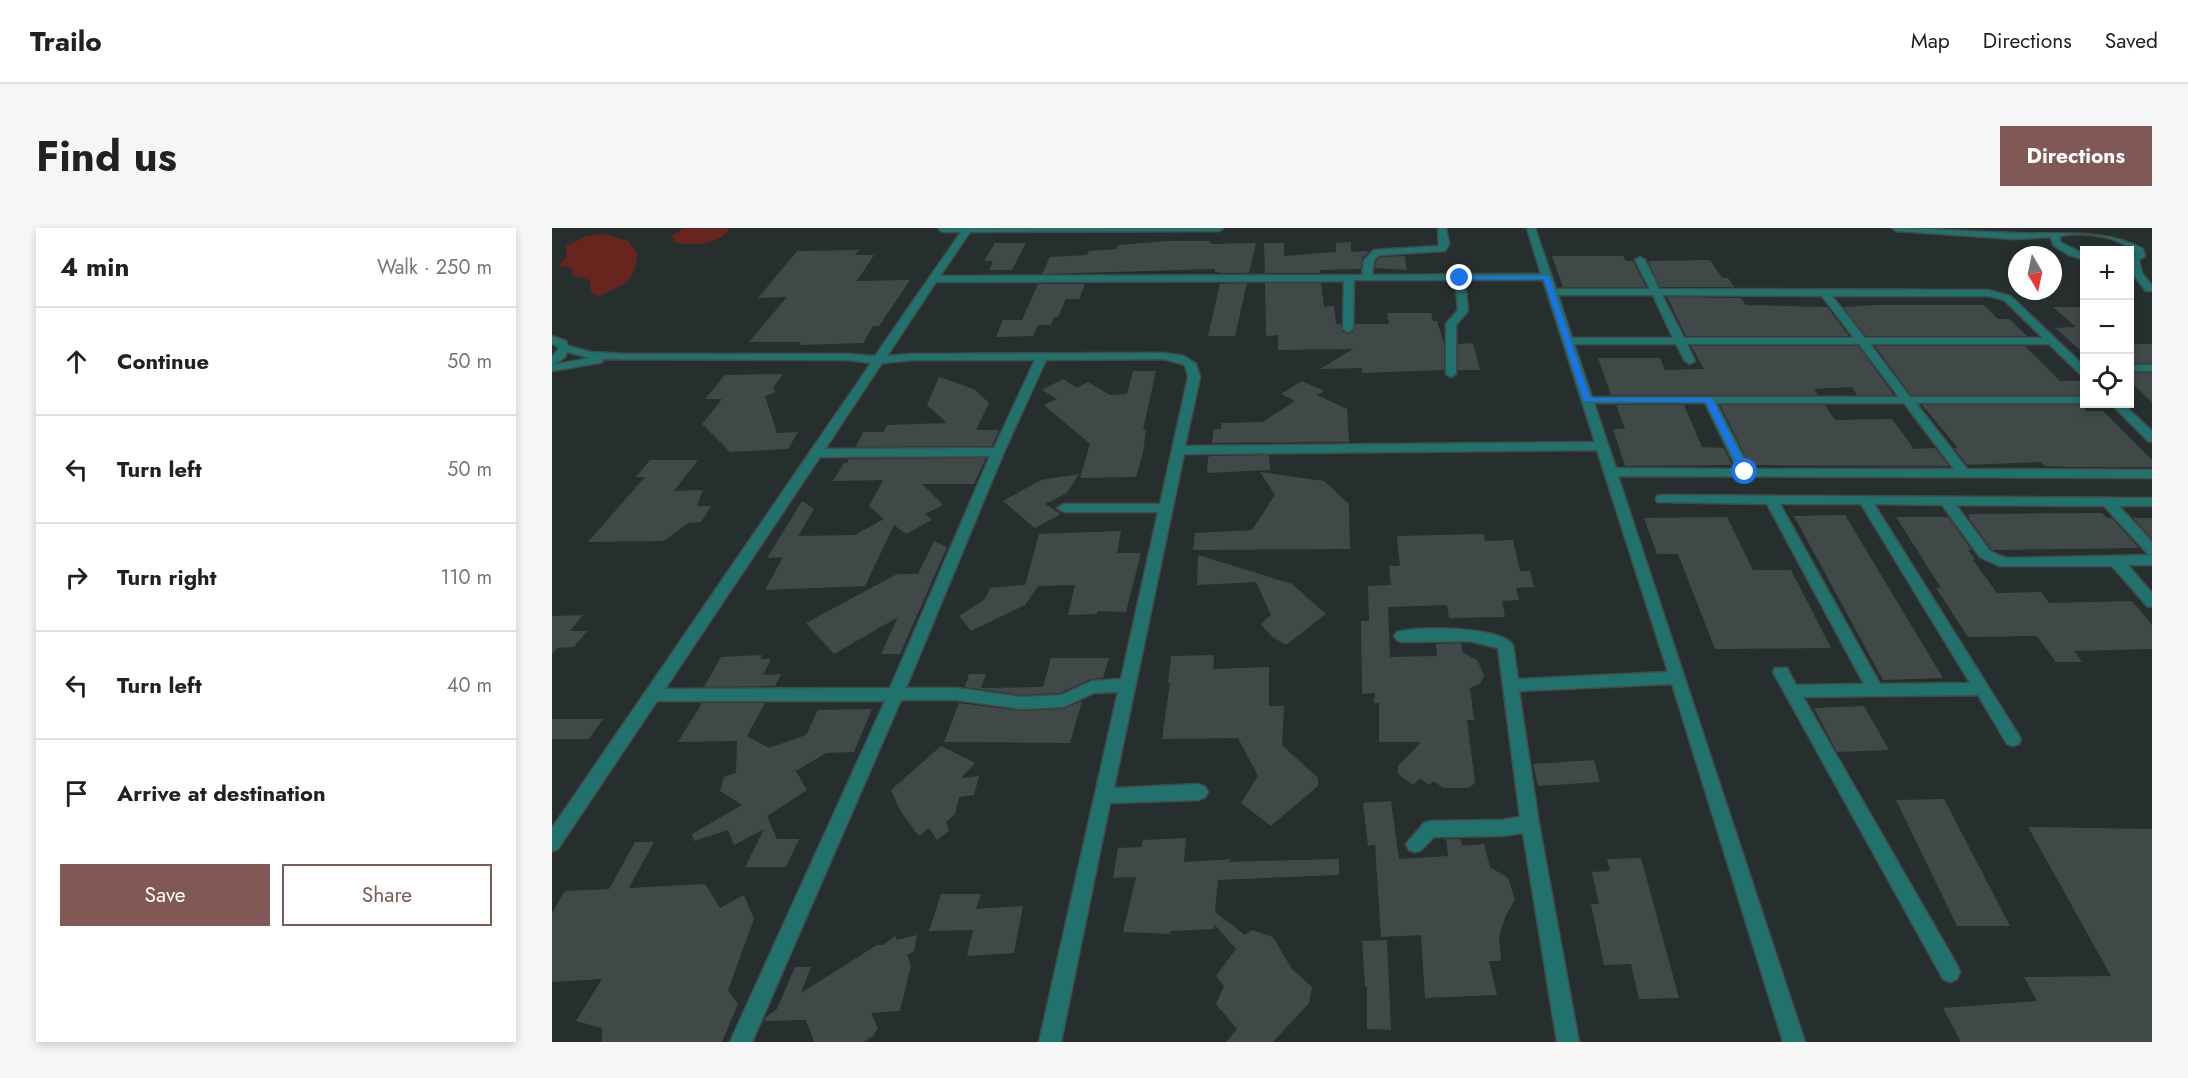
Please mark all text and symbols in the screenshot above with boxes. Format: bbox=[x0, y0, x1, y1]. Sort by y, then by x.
text: Trailo bbox=[30, 21, 102, 62]
text: Map bbox=[1911, 26, 1950, 56]
text: Directions bbox=[1983, 26, 2072, 56]
text: Saved bbox=[2105, 26, 2158, 56]
text: Find us bbox=[36, 126, 177, 187]
button: Directions bbox=[2000, 126, 2152, 186]
north arrow bbox=[2008, 246, 2062, 300]
map controls bbox=[2080, 246, 2134, 408]
button: + bbox=[2080, 246, 2134, 300]
text: 4 min bbox=[60, 248, 129, 286]
text: Walk · 250 m bbox=[377, 253, 492, 282]
route end bbox=[1446, 264, 1472, 290]
button: − bbox=[2080, 300, 2134, 354]
icon: ahead bbox=[60, 345, 93, 378]
text: Continue bbox=[117, 345, 209, 377]
text: 50 m bbox=[447, 347, 492, 376]
button: locate bbox=[2080, 354, 2134, 408]
icon: left bbox=[60, 453, 93, 486]
text: Turn left bbox=[117, 453, 202, 485]
text: 50 m bbox=[447, 455, 492, 484]
route start bbox=[1731, 458, 1757, 484]
icon: right bbox=[60, 561, 93, 594]
text: Turn right bbox=[117, 561, 217, 593]
text: 110 m bbox=[440, 563, 492, 592]
icon: left bbox=[60, 669, 93, 702]
text: Turn left bbox=[117, 669, 202, 701]
text: 40 m bbox=[447, 671, 492, 700]
icon: arrive bbox=[60, 777, 93, 810]
text: Arrive at destination bbox=[117, 777, 326, 809]
button: Save bbox=[60, 864, 270, 926]
button: Share bbox=[282, 864, 492, 926]

